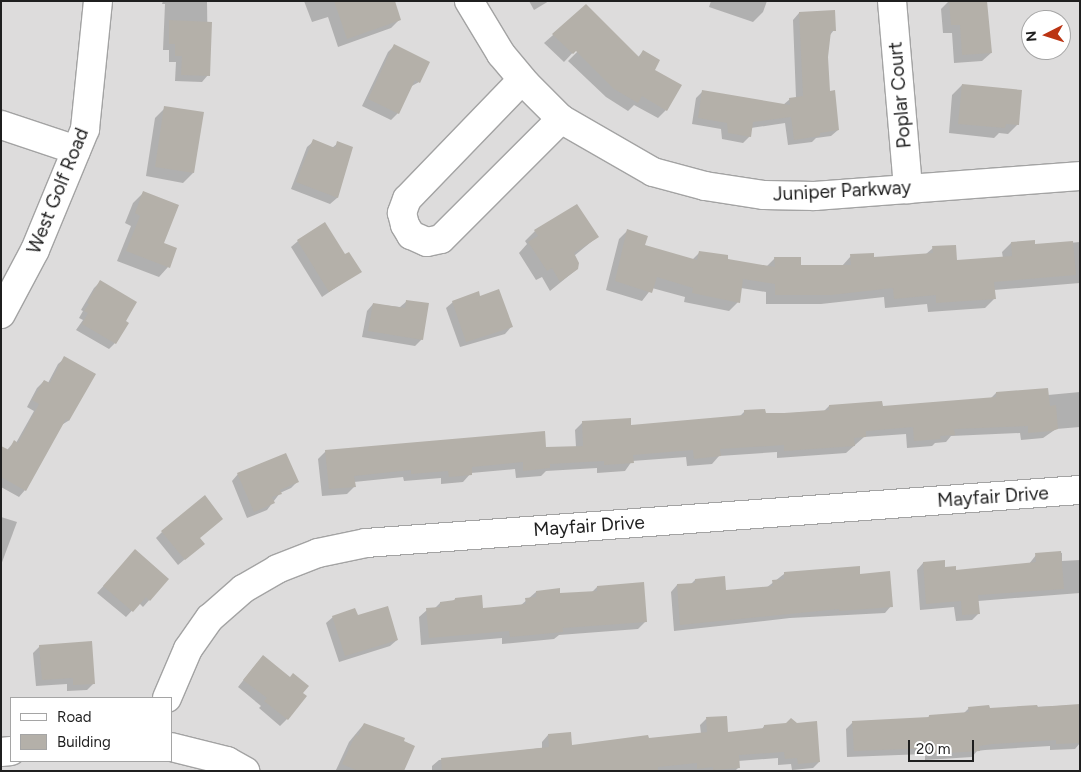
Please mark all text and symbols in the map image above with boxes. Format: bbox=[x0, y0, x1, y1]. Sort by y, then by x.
north arrow bbox=[1021, 10, 1071, 60]
text: N bbox=[1023, 30, 1040, 42]
street label: Poplar Court bbox=[884, 41, 916, 149]
street label: West Golf Road bbox=[22, 125, 94, 257]
street label: Juniper Parkway bbox=[772, 176, 912, 206]
street label: Mayfair Drive bbox=[936, 482, 1050, 512]
street label: Mayfair Drive bbox=[532, 511, 646, 541]
legend bbox=[10, 697, 172, 762]
text: Road bbox=[57, 708, 92, 726]
scale bar bbox=[911, 730, 977, 762]
text: Building bbox=[57, 733, 111, 751]
text: 20 m bbox=[916, 740, 950, 758]

